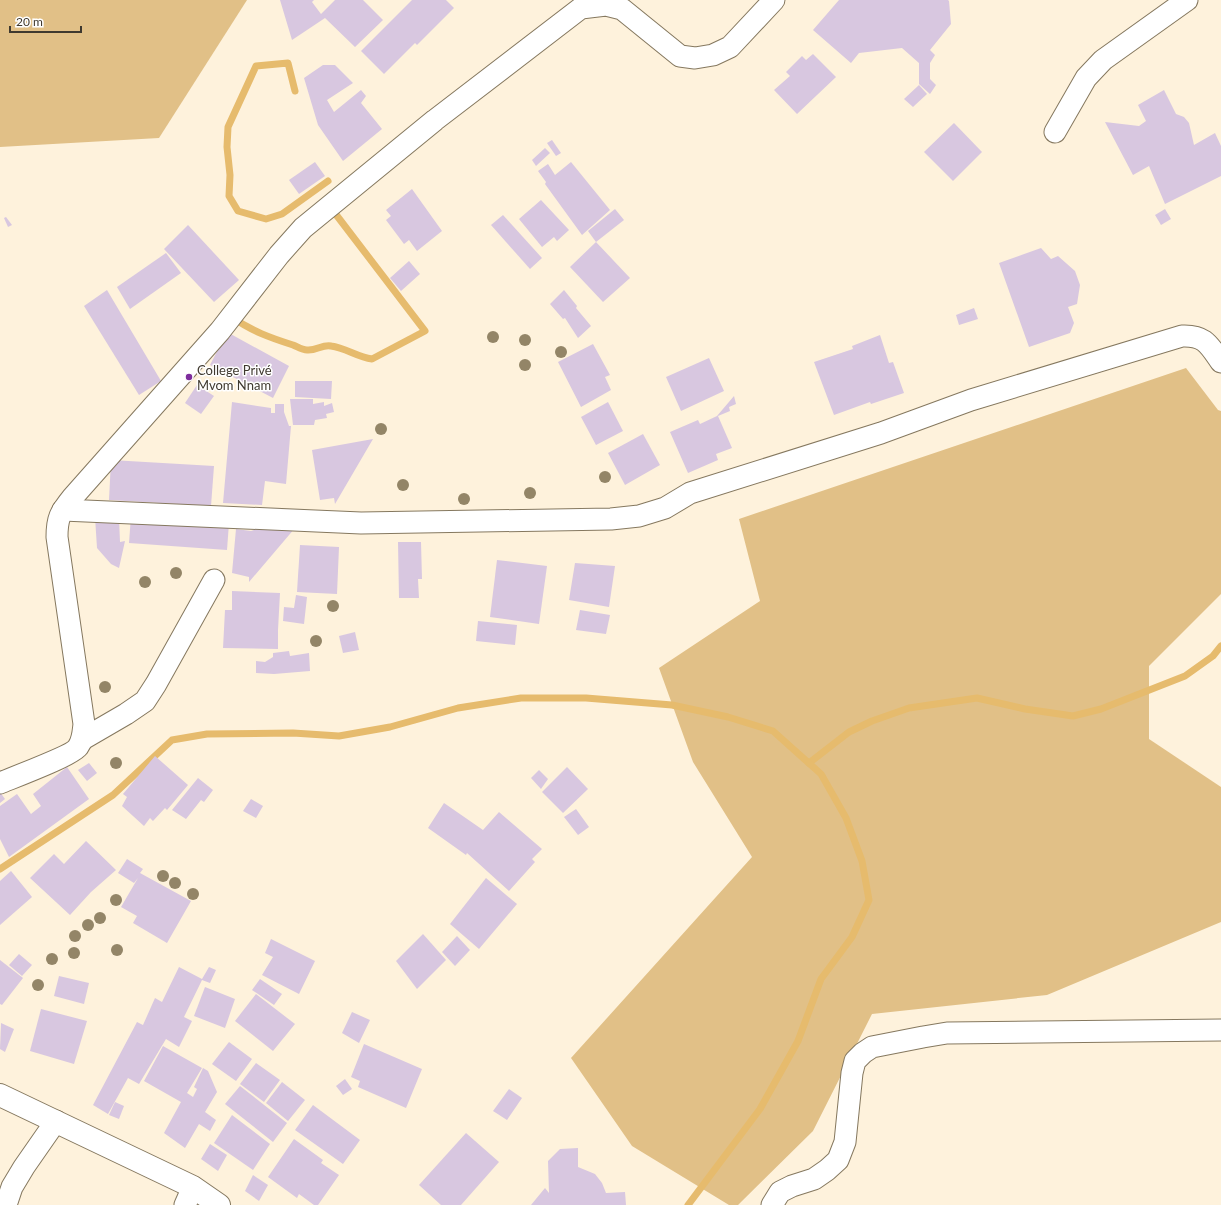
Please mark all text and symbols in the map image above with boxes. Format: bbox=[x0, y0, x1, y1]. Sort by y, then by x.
scale bar bbox=[10, 8, 81, 34]
text: 20 m bbox=[16, 14, 43, 29]
place label: College Privé Mvom Nnam bbox=[197, 362, 272, 393]
marker: College Privé Mvom Nnam bbox=[184, 372, 194, 382]

